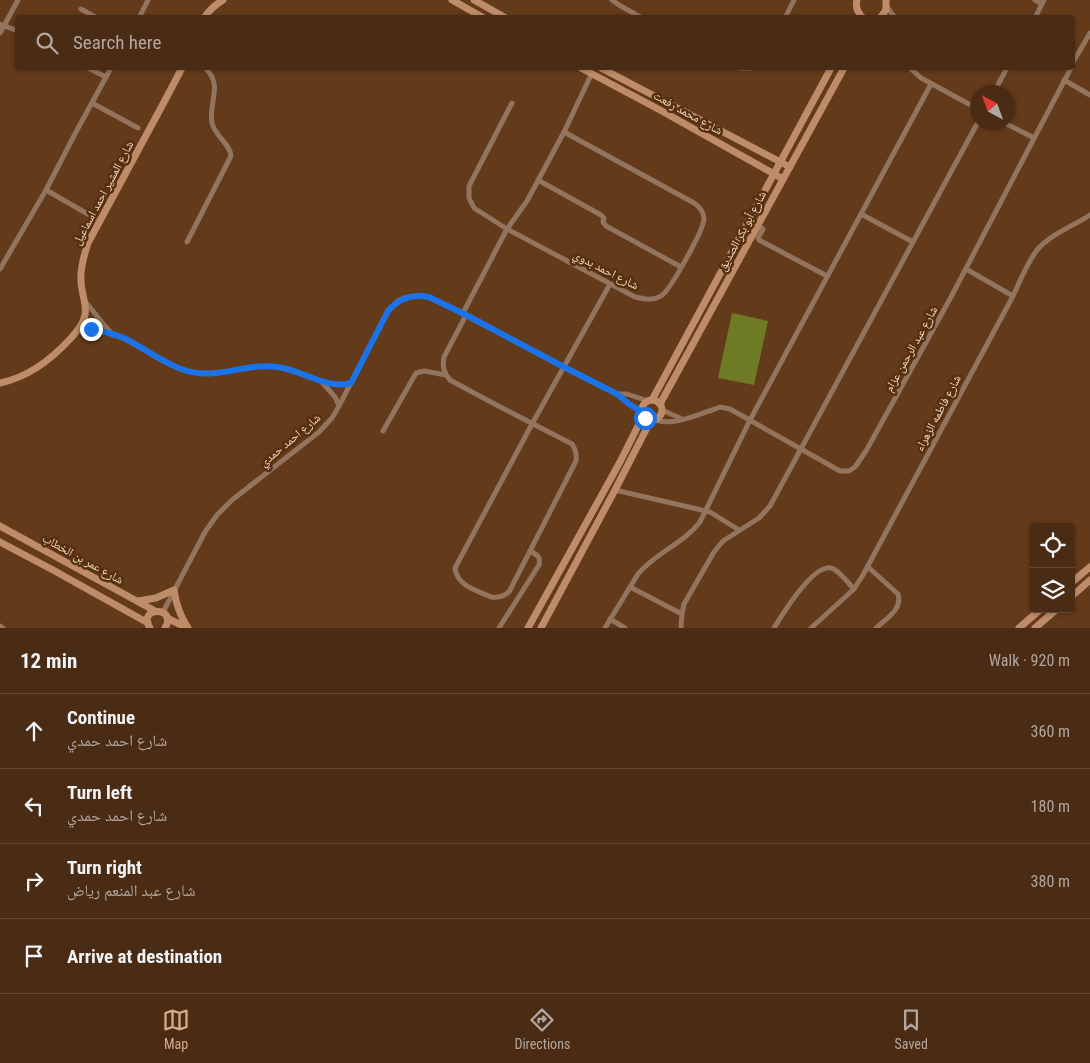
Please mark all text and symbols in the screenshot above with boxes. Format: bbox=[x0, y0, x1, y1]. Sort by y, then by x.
search box bbox=[15, 15, 1075, 70]
icon: search bbox=[33, 29, 61, 57]
text: Search here bbox=[73, 31, 161, 54]
north arrow bbox=[970, 85, 1015, 130]
street label: شارع محمد رفعت bbox=[651, 88, 725, 139]
street label: شارع المشير احمد اسماعيل bbox=[70, 138, 137, 248]
street label: شارع أبو بكر الصديق bbox=[715, 188, 770, 274]
street label: شارع احمد بدوي bbox=[570, 248, 641, 295]
street label: شارع عبد الرحمن عزام bbox=[882, 304, 941, 395]
route end bbox=[80, 318, 103, 341]
street label: شارع فاطمه الزهراء bbox=[912, 373, 965, 454]
route start bbox=[634, 407, 657, 430]
street label: شارع احمد حمدي bbox=[257, 410, 325, 472]
map controls bbox=[1030, 523, 1075, 613]
button: locate bbox=[1030, 523, 1075, 568]
street label: شارع عمر بن الخطاب bbox=[40, 531, 126, 588]
button: layers bbox=[1030, 568, 1075, 613]
text: 12 min bbox=[20, 649, 77, 673]
text: Walk · 920 m bbox=[989, 651, 1070, 670]
text: Continue bbox=[67, 706, 135, 729]
icon: ahead bbox=[20, 717, 48, 745]
text: 360 m bbox=[1031, 722, 1070, 741]
text: شارع احمد حمدي bbox=[67, 731, 167, 750]
text: Turn left bbox=[67, 781, 132, 804]
icon: left bbox=[20, 792, 48, 820]
text: 180 m bbox=[1031, 797, 1070, 816]
text: شارع احمد حمدي bbox=[67, 806, 167, 825]
text: Turn right bbox=[67, 856, 142, 879]
icon: right bbox=[20, 867, 48, 895]
text: 380 m bbox=[1031, 872, 1070, 891]
text: شارع عبد المنعم رياض bbox=[67, 881, 196, 900]
icon: arrive bbox=[20, 942, 48, 970]
text: Arrive at destination bbox=[67, 945, 222, 968]
tab: Map bbox=[162, 1006, 190, 1052]
tab: Directions bbox=[514, 1006, 570, 1052]
tab: Saved bbox=[895, 1006, 928, 1052]

